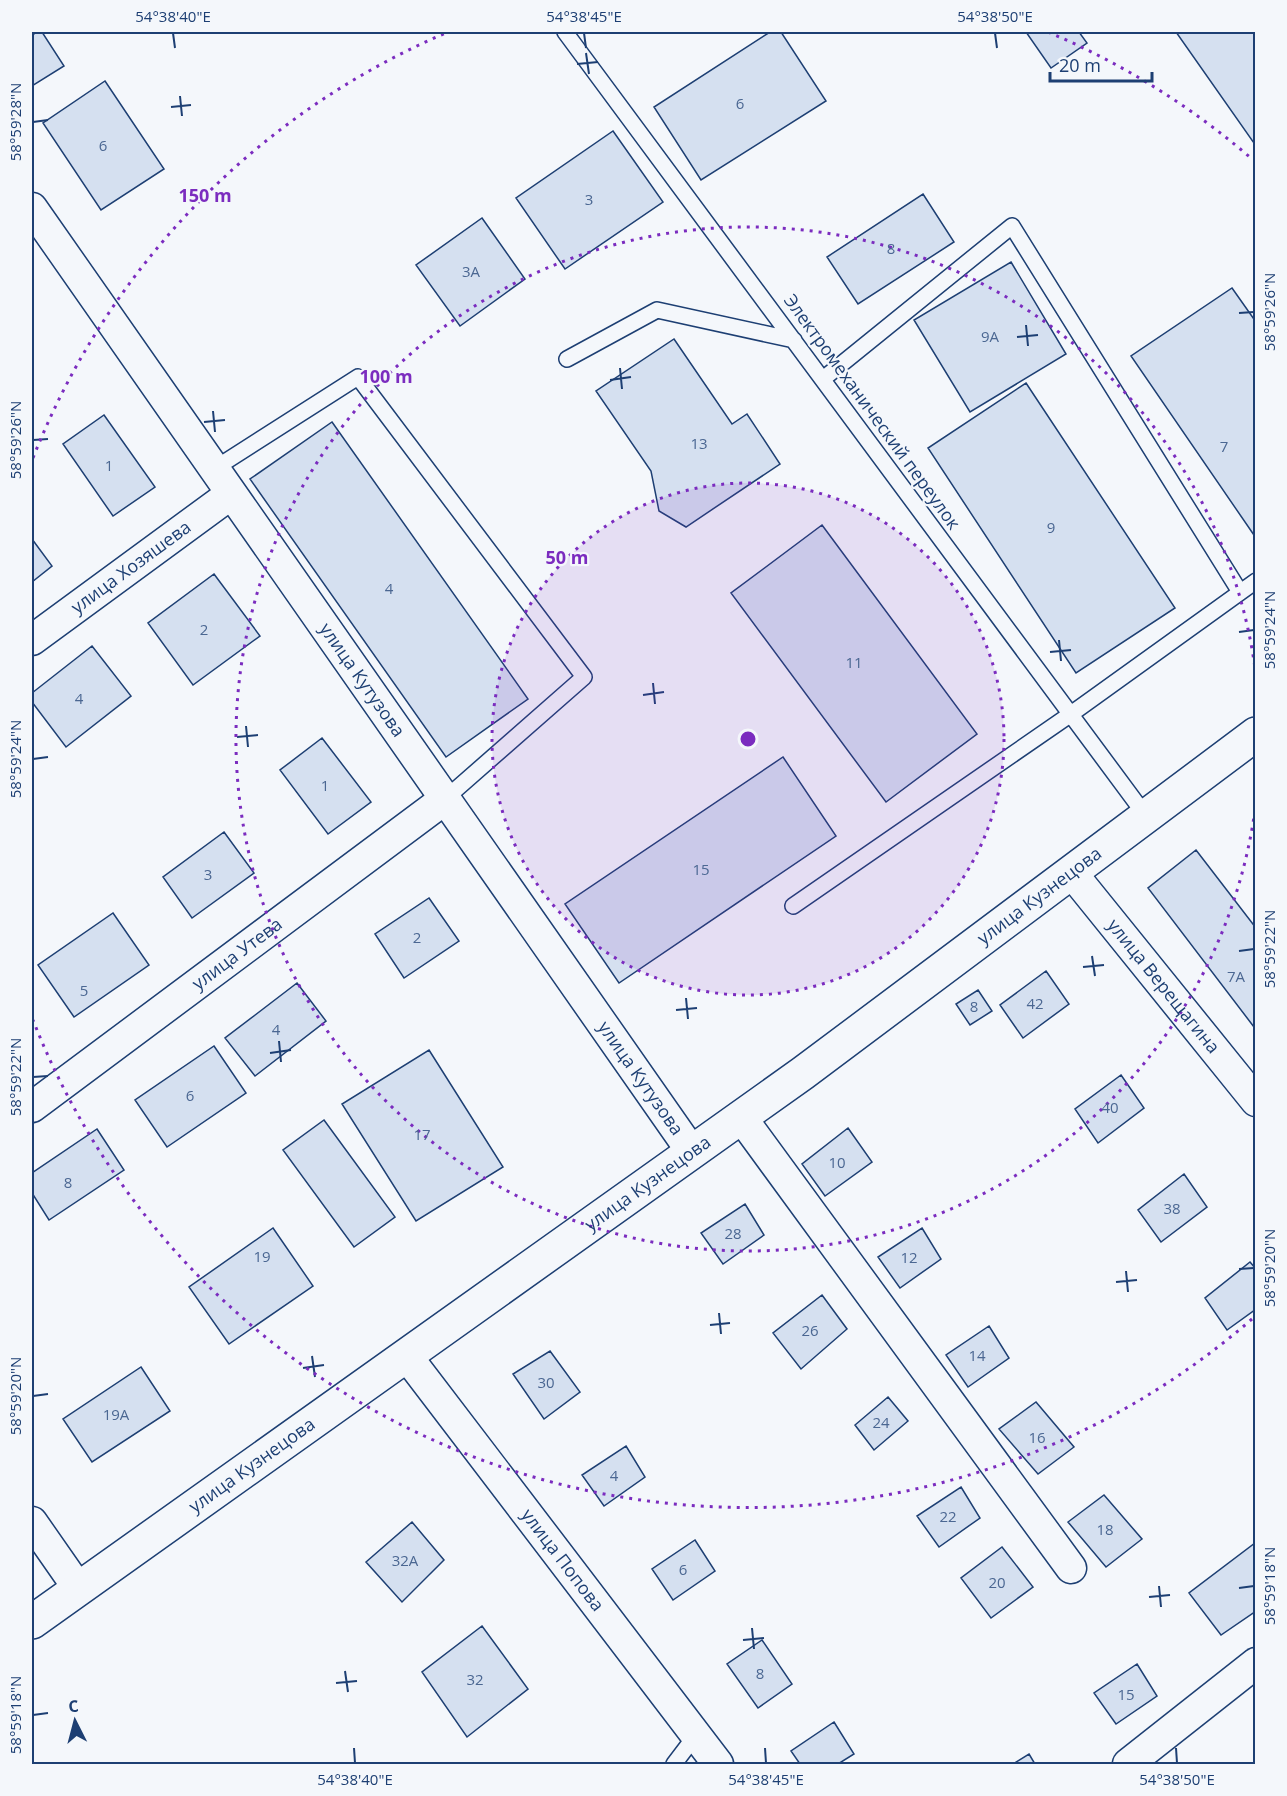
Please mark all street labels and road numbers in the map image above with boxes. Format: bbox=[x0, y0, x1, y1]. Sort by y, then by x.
street label: Электромеханический переулок bbox=[779, 289, 967, 534]
street label: улица Хозяшева bbox=[66, 514, 195, 618]
street label: улица Кутузова bbox=[315, 618, 411, 741]
street label: улица Кузнецова bbox=[972, 841, 1106, 950]
street label: улица Утева bbox=[187, 912, 287, 995]
street label: улица Верещагина bbox=[1103, 913, 1226, 1058]
street label: улица Кутузова bbox=[593, 1016, 690, 1140]
street label: улица Кузнецова bbox=[579, 1130, 715, 1236]
street label: улица Кузнецова bbox=[184, 1411, 319, 1518]
street label: улица Попова bbox=[516, 1503, 610, 1616]

